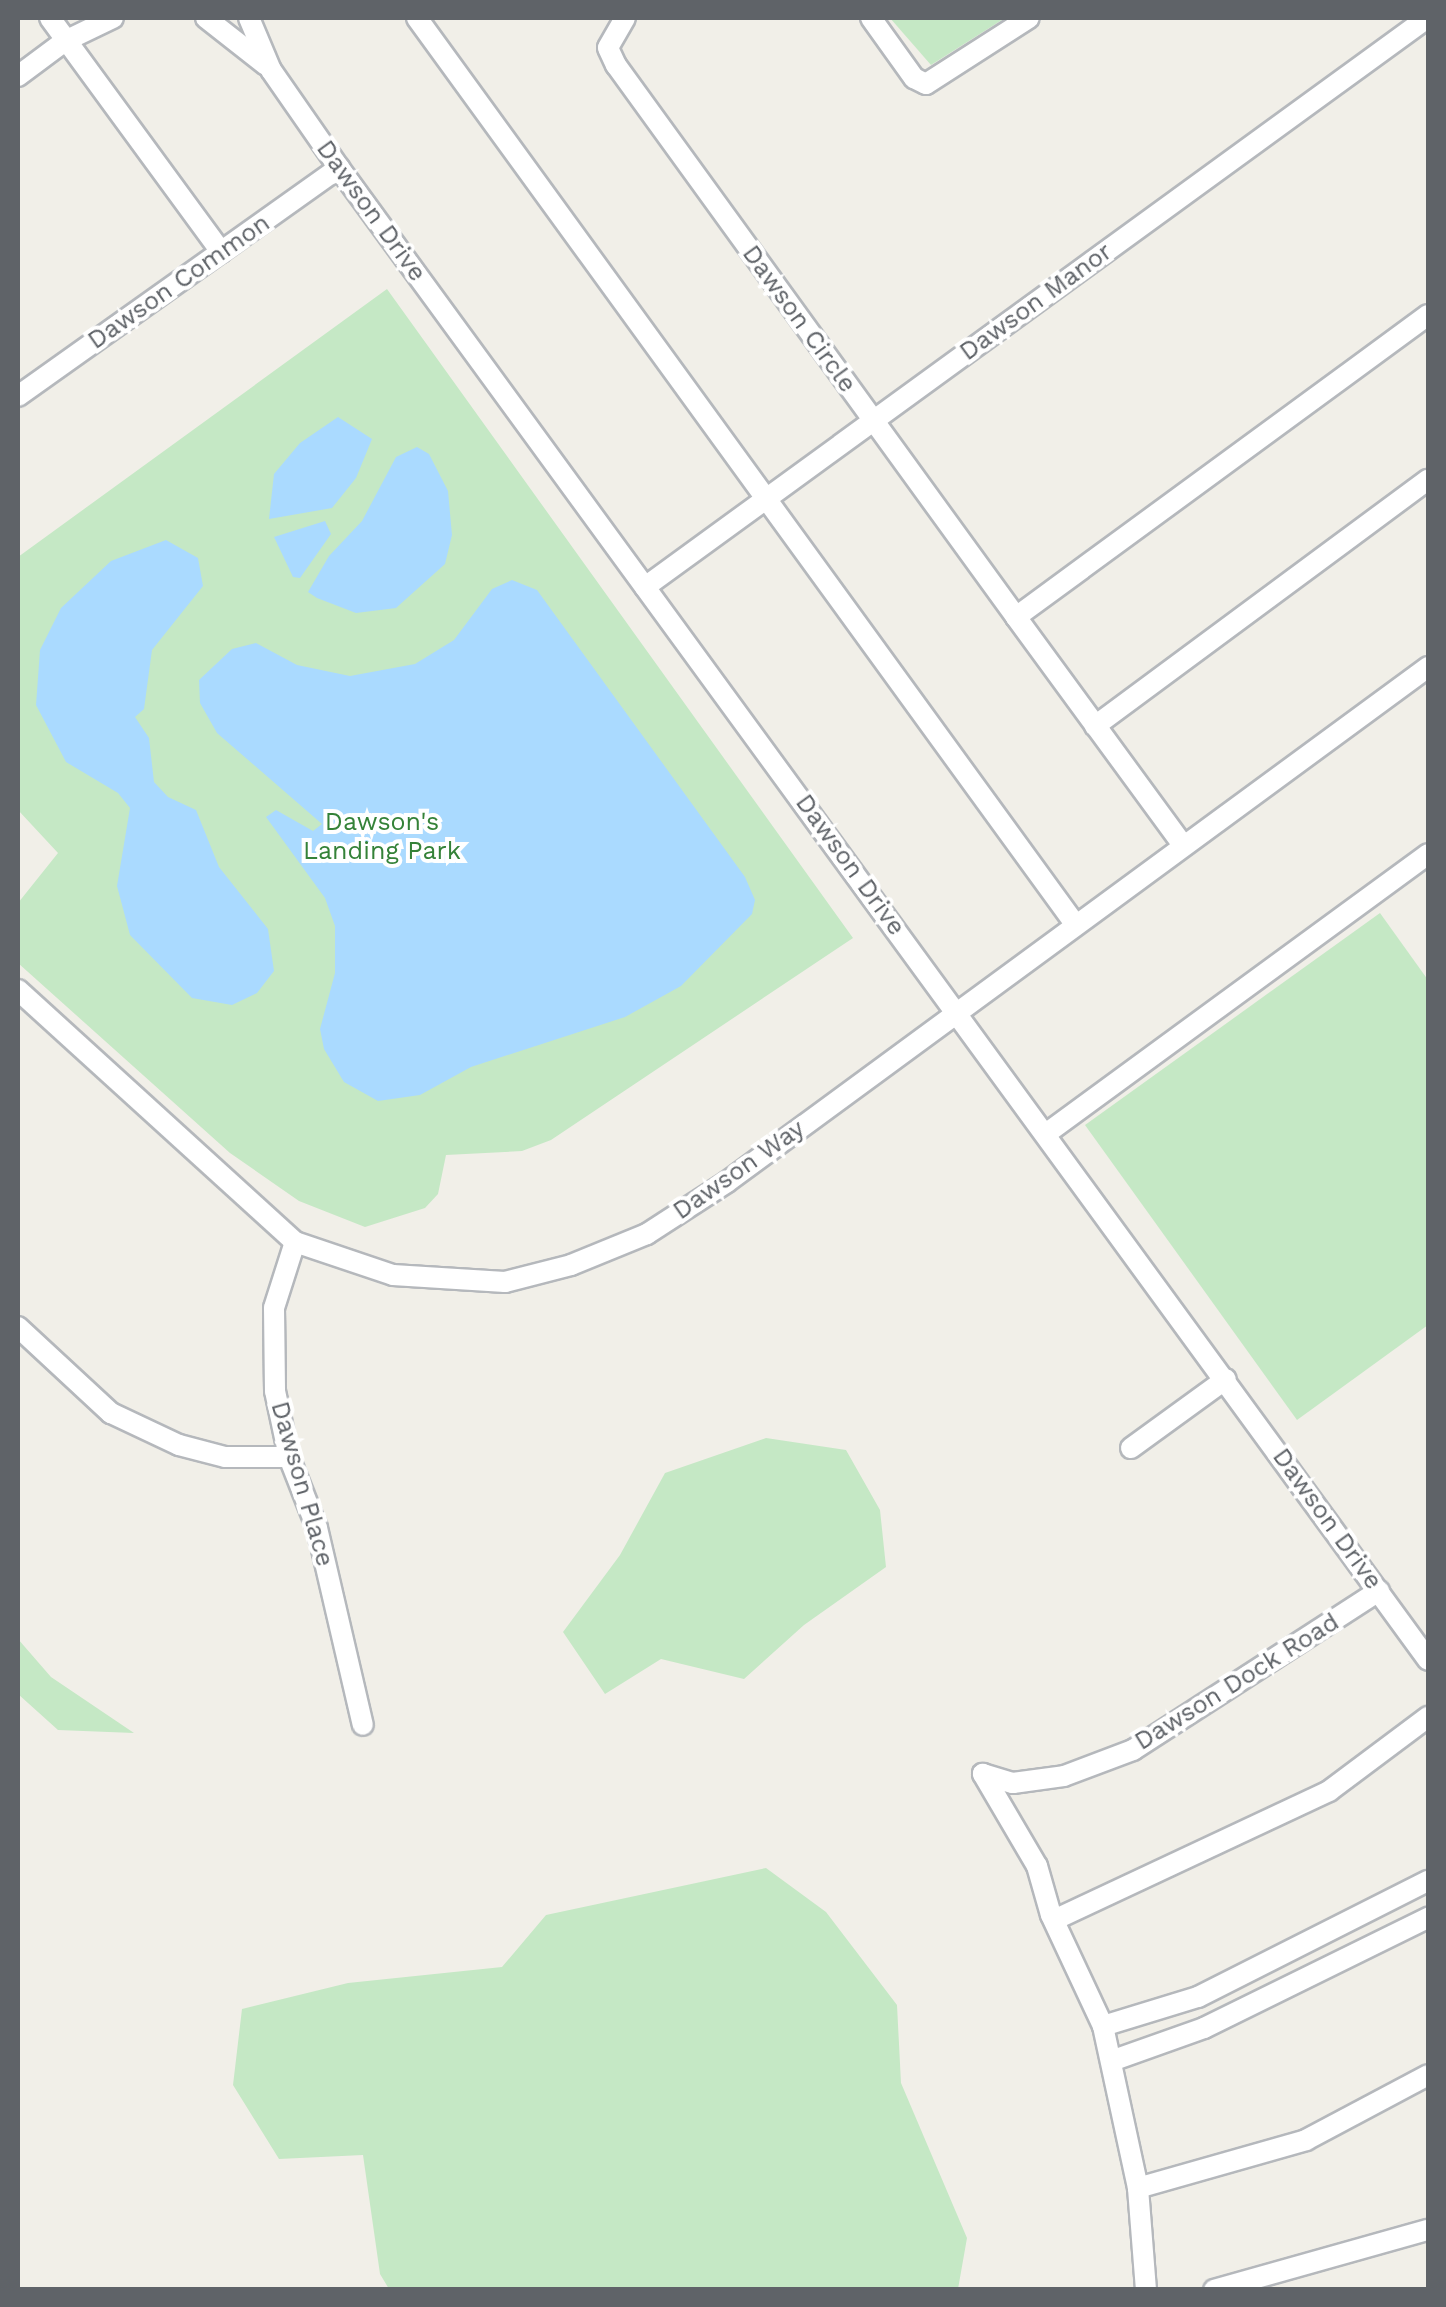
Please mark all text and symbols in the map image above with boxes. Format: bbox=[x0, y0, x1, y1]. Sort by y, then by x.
street label: Dawson Drive bbox=[310, 135, 432, 287]
street label: Dawson Common bbox=[82, 208, 276, 356]
street label: Dawson Manor bbox=[954, 237, 1118, 367]
street label: Dawson Circle bbox=[736, 240, 862, 398]
street label: Dawson Drive bbox=[789, 789, 911, 941]
park label: Dawson's Landing Park bbox=[303, 808, 461, 867]
street label: Dawson Way bbox=[667, 1114, 811, 1226]
street label: Dawson Place bbox=[264, 1398, 340, 1570]
street label: Dawson Drive bbox=[1266, 1443, 1388, 1595]
street label: Dawson Dock Road bbox=[1129, 1607, 1345, 1757]

